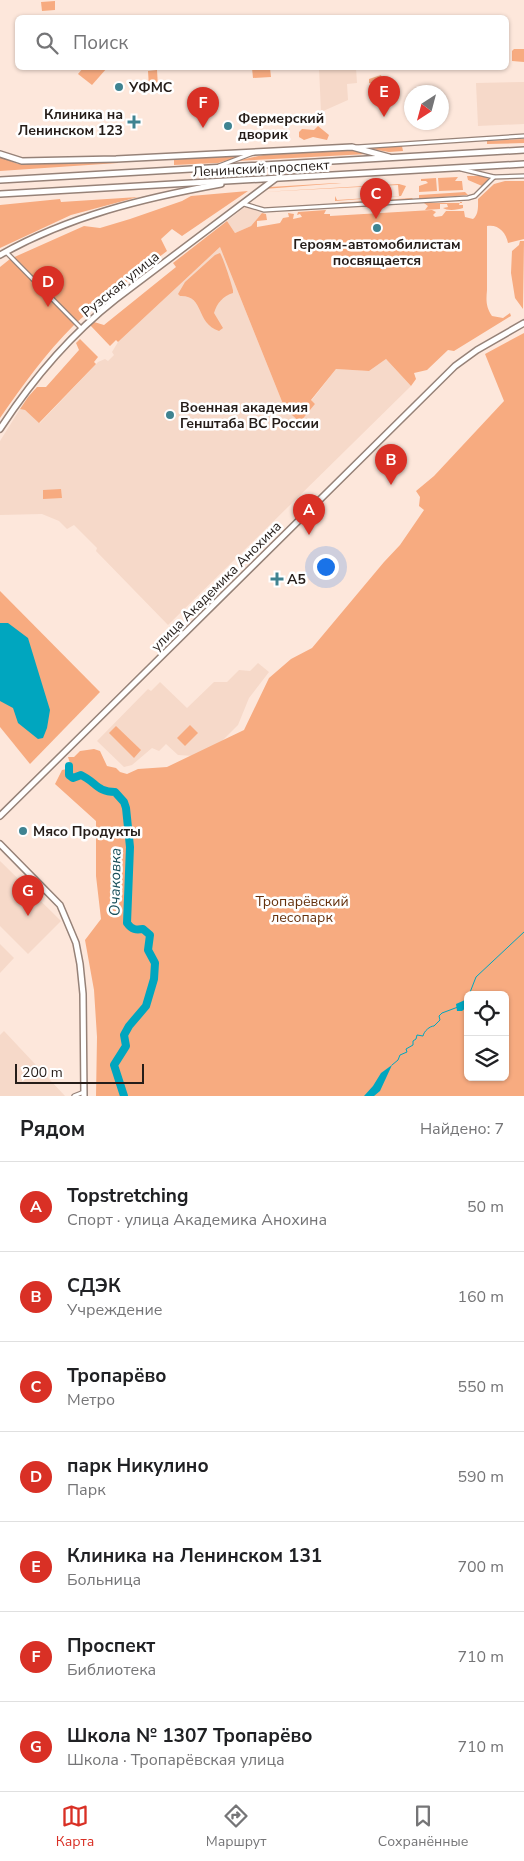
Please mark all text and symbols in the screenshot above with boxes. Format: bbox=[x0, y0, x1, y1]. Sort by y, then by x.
search box bbox=[15, 15, 509, 70]
icon: search bbox=[33, 29, 61, 57]
text: Поиск bbox=[73, 30, 128, 56]
pin: E bbox=[368, 76, 400, 117]
place label: УФМС bbox=[128, 78, 173, 97]
marker: УФМС bbox=[113, 81, 125, 93]
north arrow bbox=[404, 85, 449, 130]
pin: F bbox=[187, 87, 219, 128]
place label: Клиника на Ленинском 123 bbox=[18, 105, 123, 140]
place label: Фермерский дворик bbox=[238, 109, 324, 144]
marker: Клиника на Ленинском 123 bbox=[127, 115, 141, 129]
marker: Фермерский дворик bbox=[222, 120, 234, 132]
street label: Ленинский проспект bbox=[192, 155, 331, 182]
pin: C bbox=[360, 178, 392, 219]
marker: Героям-автомобилистам посвящается bbox=[371, 222, 383, 234]
place label: Героям-автомобилистам посвящается bbox=[293, 235, 461, 270]
street label: Рузская улица bbox=[77, 247, 163, 322]
pin: D bbox=[32, 266, 64, 307]
place label: Военная академия Генштаба ВС России bbox=[180, 398, 319, 433]
marker: Военная академия Генштаба ВС России bbox=[164, 409, 176, 421]
pin: B bbox=[375, 444, 407, 485]
pin: A bbox=[293, 494, 325, 535]
street label: улица Академика Анохина bbox=[147, 517, 286, 656]
your location bbox=[313, 554, 339, 580]
place label: А5 bbox=[287, 570, 306, 589]
marker: А5 bbox=[271, 573, 283, 585]
place label: Мясо Продукты bbox=[33, 822, 141, 841]
marker: Мясо Продукты bbox=[17, 825, 29, 837]
water label: Очаковка bbox=[104, 848, 126, 916]
pin: G bbox=[12, 875, 44, 916]
park label: Тропарёвский лесопарк bbox=[255, 892, 349, 927]
map controls bbox=[464, 991, 509, 1081]
button: locate bbox=[464, 991, 509, 1036]
button: layers bbox=[464, 1036, 509, 1081]
scale bar bbox=[15, 1061, 144, 1084]
text: 200 m bbox=[22, 1063, 63, 1082]
text: Рядом bbox=[20, 1115, 85, 1143]
text: Найдено: 7 bbox=[420, 1118, 504, 1140]
text: Topstretching bbox=[67, 1183, 188, 1209]
text: A bbox=[30, 1196, 42, 1218]
text: 50 m bbox=[467, 1196, 504, 1218]
text: Спорт · улица Академика Анохина bbox=[67, 1209, 327, 1231]
text: СДЭК bbox=[67, 1273, 121, 1299]
text: B bbox=[30, 1286, 42, 1308]
text: 160 m bbox=[457, 1286, 504, 1308]
text: Учреждение bbox=[67, 1299, 162, 1321]
text: Тропарёво bbox=[67, 1363, 167, 1389]
text: C bbox=[31, 1376, 41, 1398]
text: 550 m bbox=[457, 1376, 504, 1398]
text: Метро bbox=[67, 1389, 115, 1411]
text: парк Никулино bbox=[67, 1453, 209, 1479]
text: D bbox=[30, 1466, 42, 1488]
text: 590 m bbox=[457, 1466, 504, 1488]
text: Парк bbox=[67, 1479, 106, 1501]
text: Клиника на Ленинском 131 bbox=[67, 1543, 322, 1569]
text: E bbox=[31, 1556, 41, 1578]
text: 700 m bbox=[457, 1556, 504, 1578]
text: Больница bbox=[67, 1569, 141, 1591]
text: Проспект bbox=[67, 1633, 155, 1659]
text: F bbox=[32, 1646, 41, 1668]
text: 710 m bbox=[457, 1646, 504, 1668]
text: Библиотека bbox=[67, 1659, 156, 1681]
text: Школа № 1307 Тропарёво bbox=[67, 1723, 313, 1749]
text: G bbox=[30, 1736, 42, 1758]
text: 710 m bbox=[457, 1736, 504, 1758]
text: Школа · Тропарёвская улица bbox=[67, 1749, 285, 1771]
tab: Карта bbox=[56, 1802, 94, 1851]
tab: Маршрут bbox=[206, 1802, 266, 1851]
tab: Сохранённые bbox=[378, 1802, 468, 1851]

